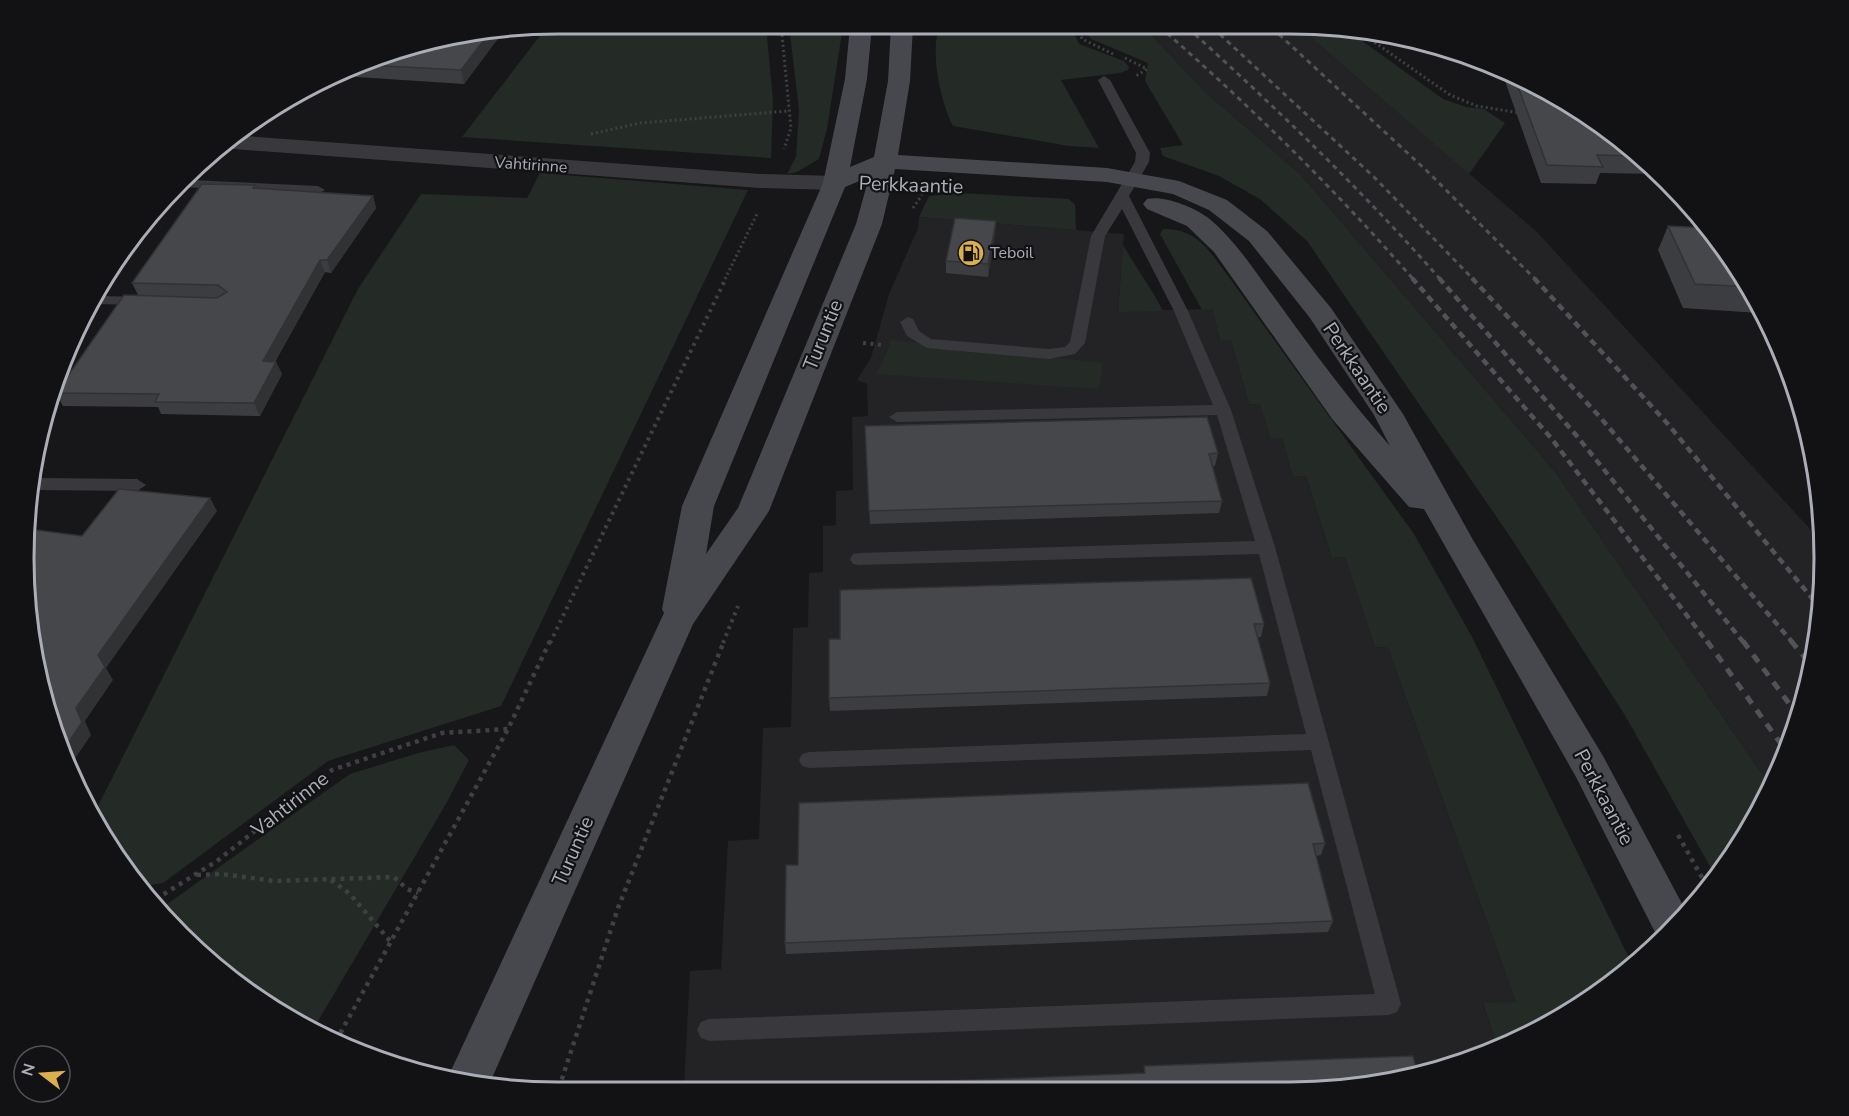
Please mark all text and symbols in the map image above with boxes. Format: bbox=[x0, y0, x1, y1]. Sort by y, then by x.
street label: Vahtirinne bbox=[493, 151, 568, 179]
street label: Perkkaantie bbox=[858, 170, 964, 200]
fuel station icon: Teboil bbox=[956, 238, 986, 268]
place label: Teboil bbox=[990, 242, 1034, 264]
street label: Turuntie bbox=[797, 296, 849, 374]
street label: Perkkaantie bbox=[1317, 317, 1397, 419]
street label: Perkkaantie bbox=[1567, 744, 1641, 850]
street label: Vahtirinne bbox=[245, 765, 334, 843]
street label: Turuntie bbox=[546, 812, 600, 890]
north arrow bbox=[12, 1044, 72, 1104]
text: N bbox=[16, 1061, 41, 1079]

